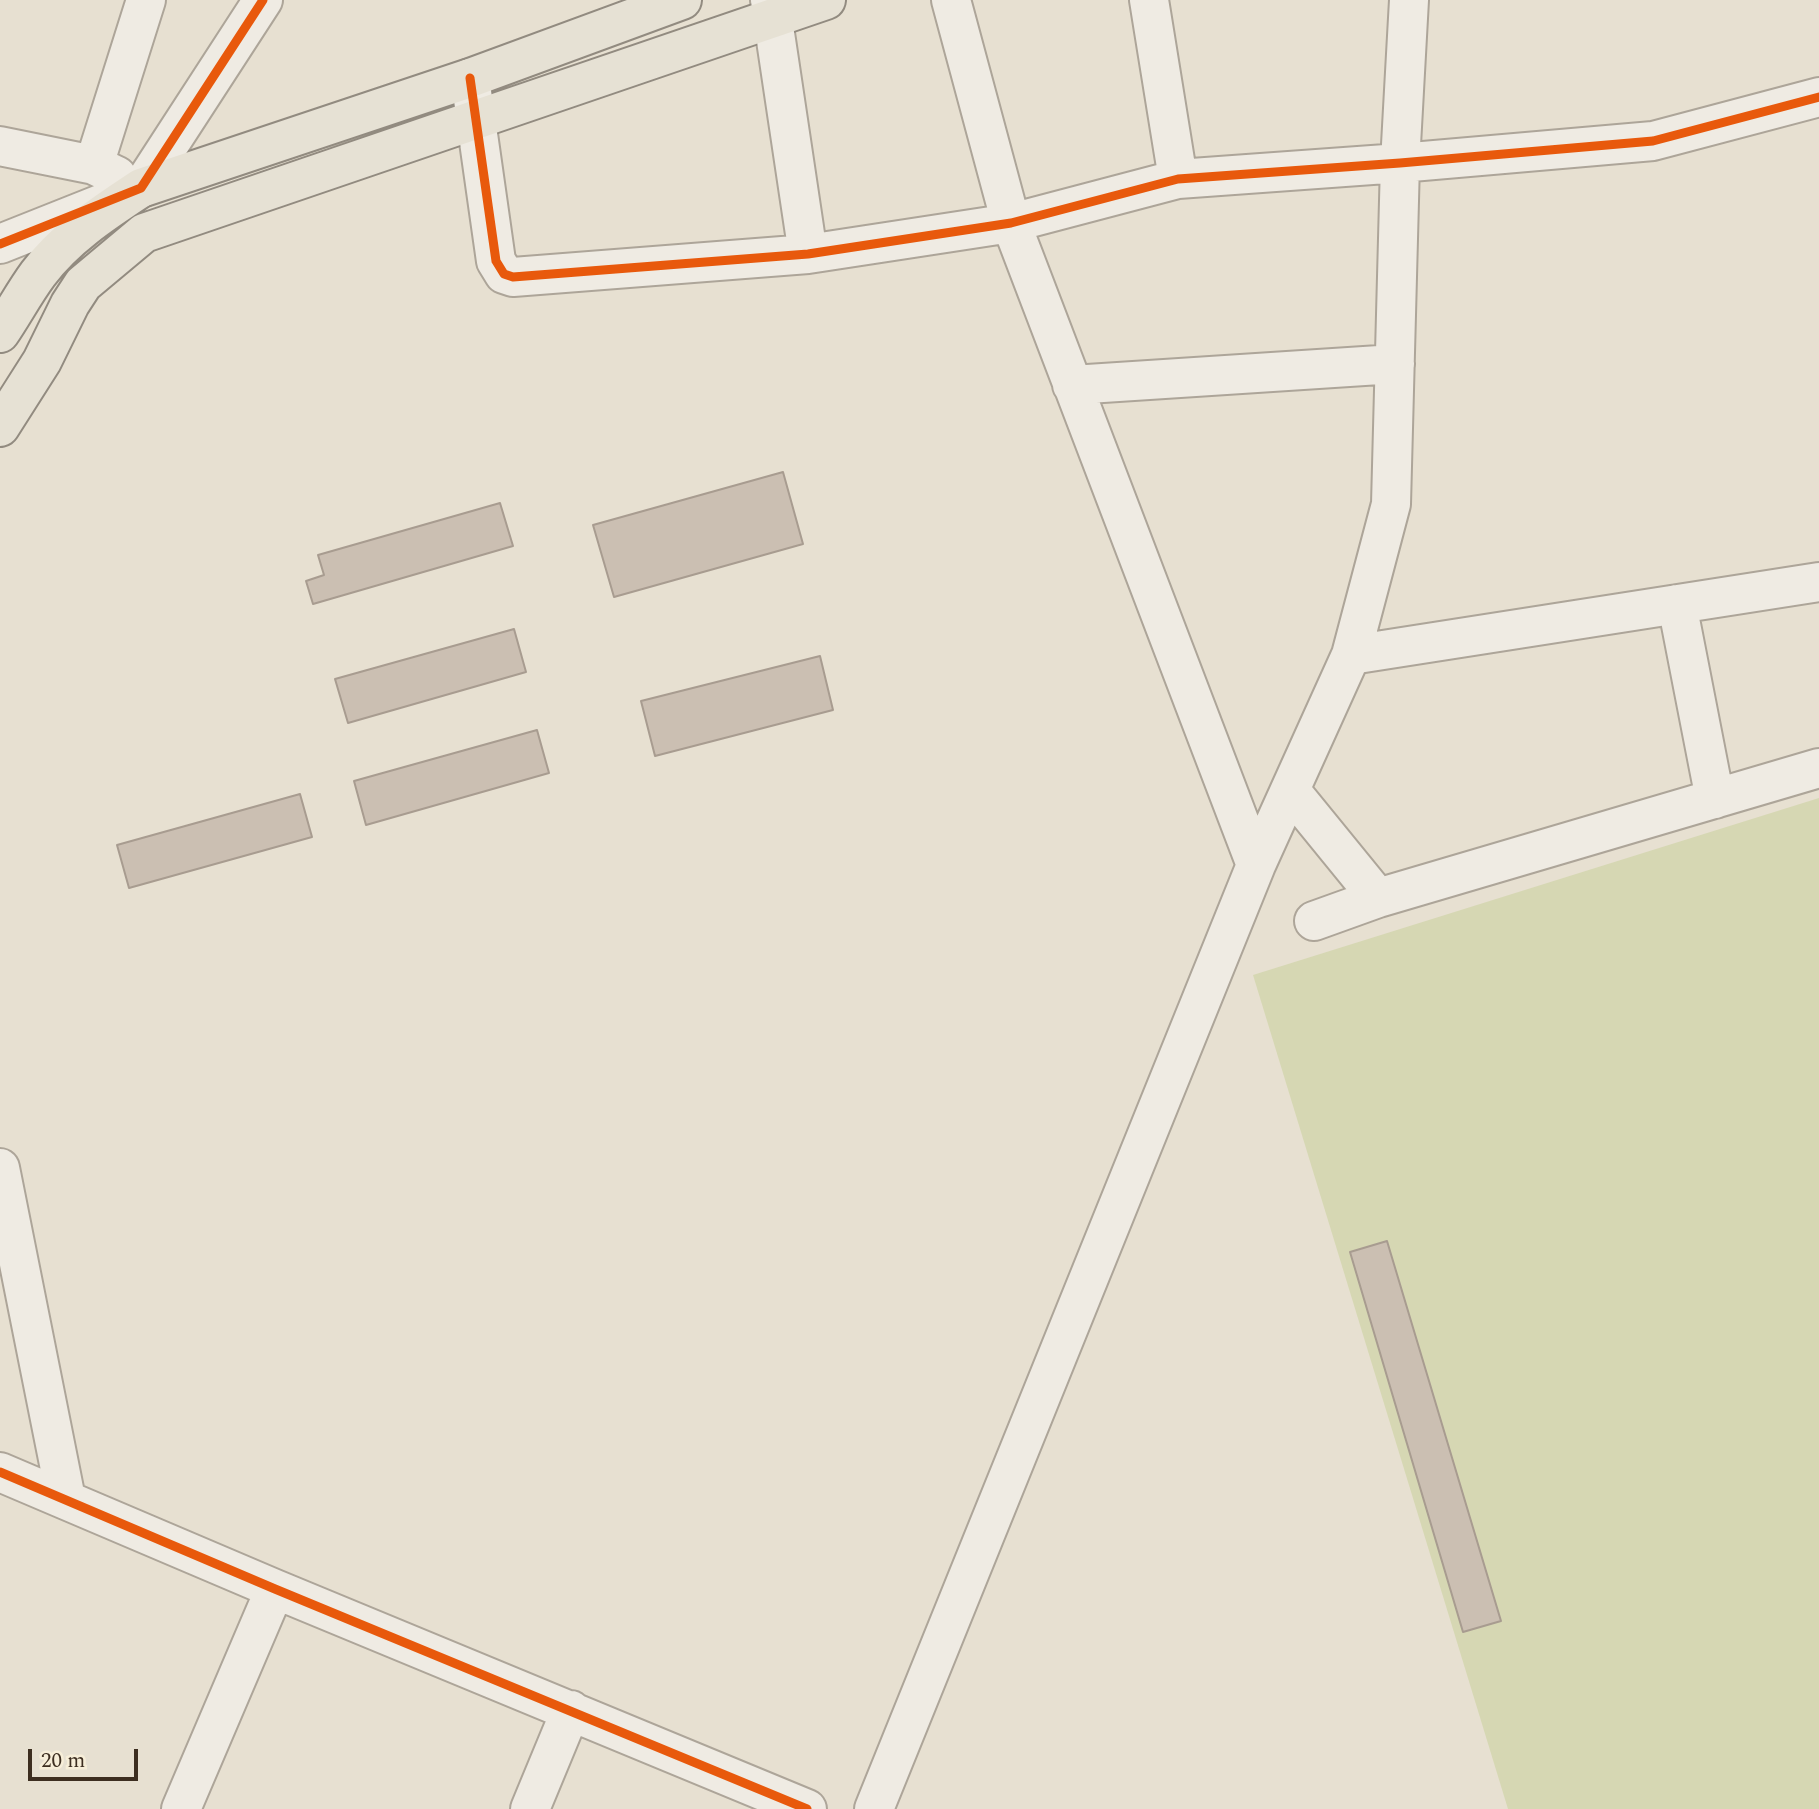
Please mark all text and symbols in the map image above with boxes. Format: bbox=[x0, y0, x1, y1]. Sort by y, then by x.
scale bar bbox=[32, 1736, 142, 1780]
text: 20 m bbox=[41, 1745, 85, 1777]

